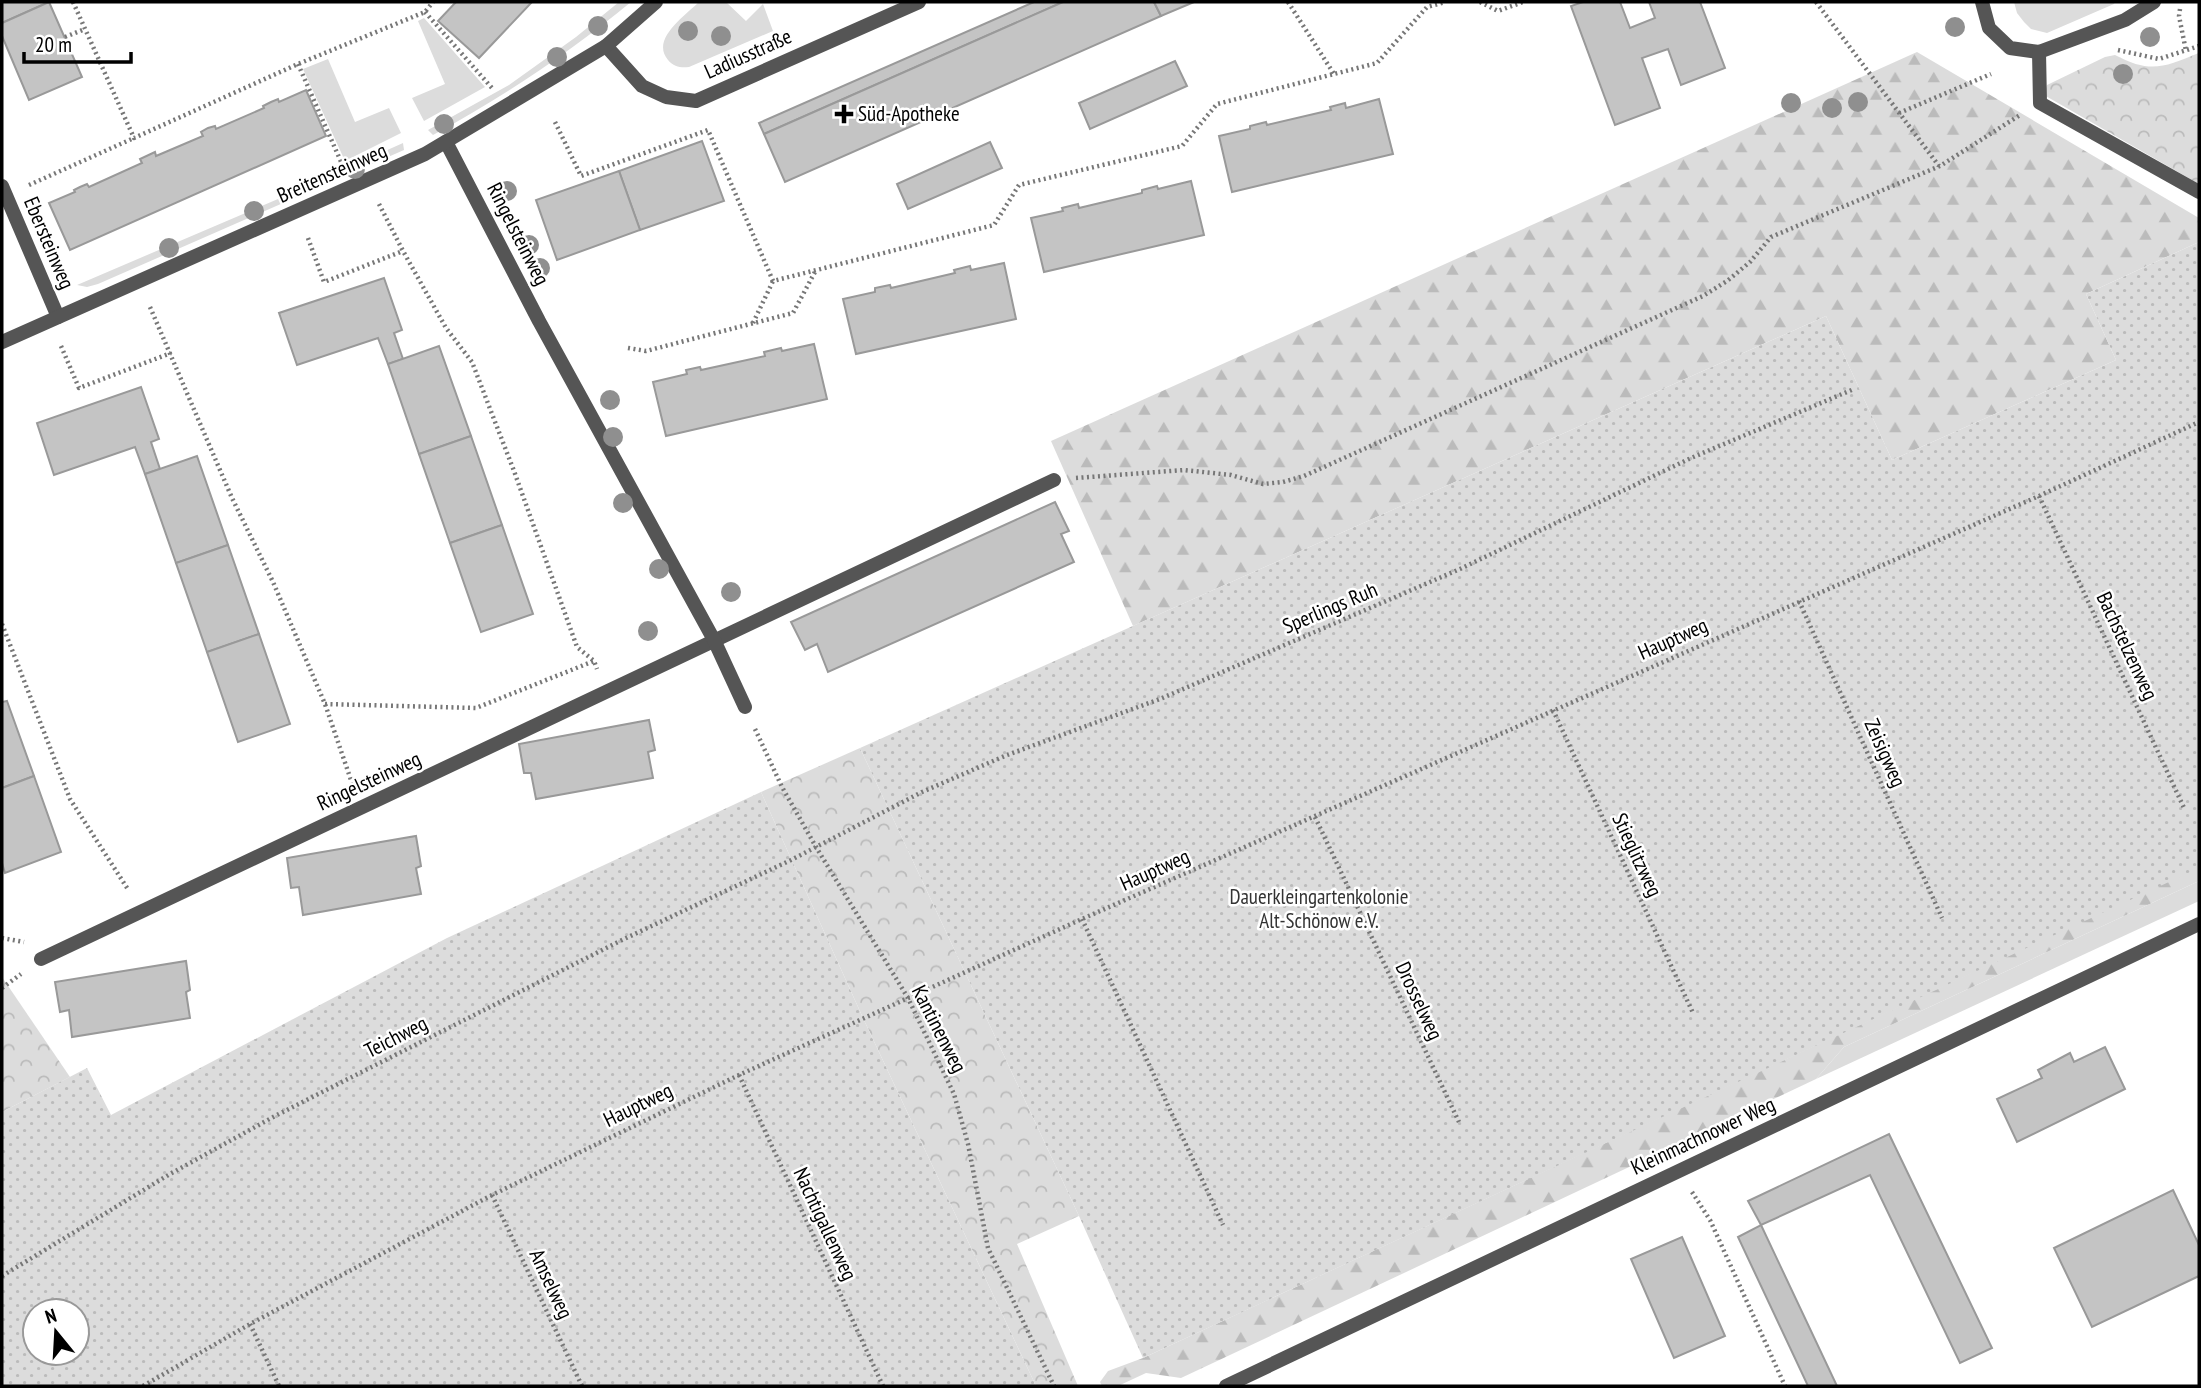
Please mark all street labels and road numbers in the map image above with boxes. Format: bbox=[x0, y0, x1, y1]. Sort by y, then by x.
street label: Ladiusstraße bbox=[700, 22, 796, 85]
street label: Breitensteinweg bbox=[273, 136, 391, 209]
street label: Ringelsteinweg bbox=[481, 178, 556, 290]
street label: Ebersteinweg bbox=[18, 193, 81, 293]
street label: Sperlings Ruh bbox=[1278, 576, 1381, 640]
street label: Bachstelzenweg bbox=[2091, 587, 2164, 704]
street label: Hauptweg bbox=[1634, 611, 1712, 666]
street label: Zeisigweg bbox=[1858, 714, 1912, 791]
street label: Ringelsteinweg bbox=[313, 745, 425, 816]
street label: Stieglitzweg bbox=[1606, 809, 1669, 901]
street label: Hauptweg bbox=[1116, 842, 1194, 897]
street label: Drosselweg bbox=[1390, 957, 1449, 1044]
street label: Kantinenweg bbox=[906, 980, 973, 1077]
street label: Teichweg bbox=[360, 1009, 432, 1064]
street label: Hauptweg bbox=[599, 1076, 677, 1133]
street label: Kleinmachnower Weg bbox=[1626, 1090, 1779, 1181]
street label: Nachtigallenweg bbox=[788, 1163, 863, 1285]
street label: Amselweg bbox=[524, 1245, 579, 1323]

